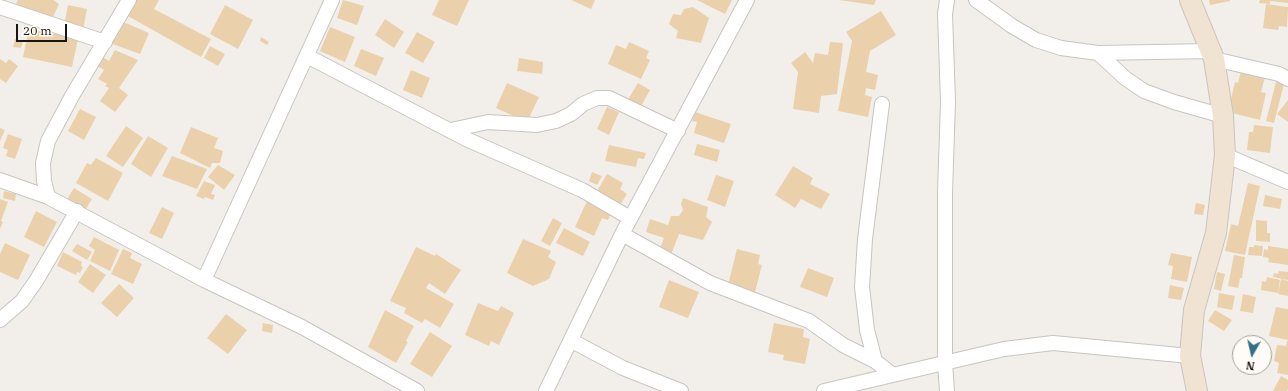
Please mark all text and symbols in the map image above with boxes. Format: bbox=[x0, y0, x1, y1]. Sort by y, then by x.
scale bar bbox=[18, 16, 69, 42]
text: 20 m bbox=[23, 23, 52, 38]
north arrow bbox=[1232, 335, 1272, 375]
text: N bbox=[1245, 358, 1256, 373]

